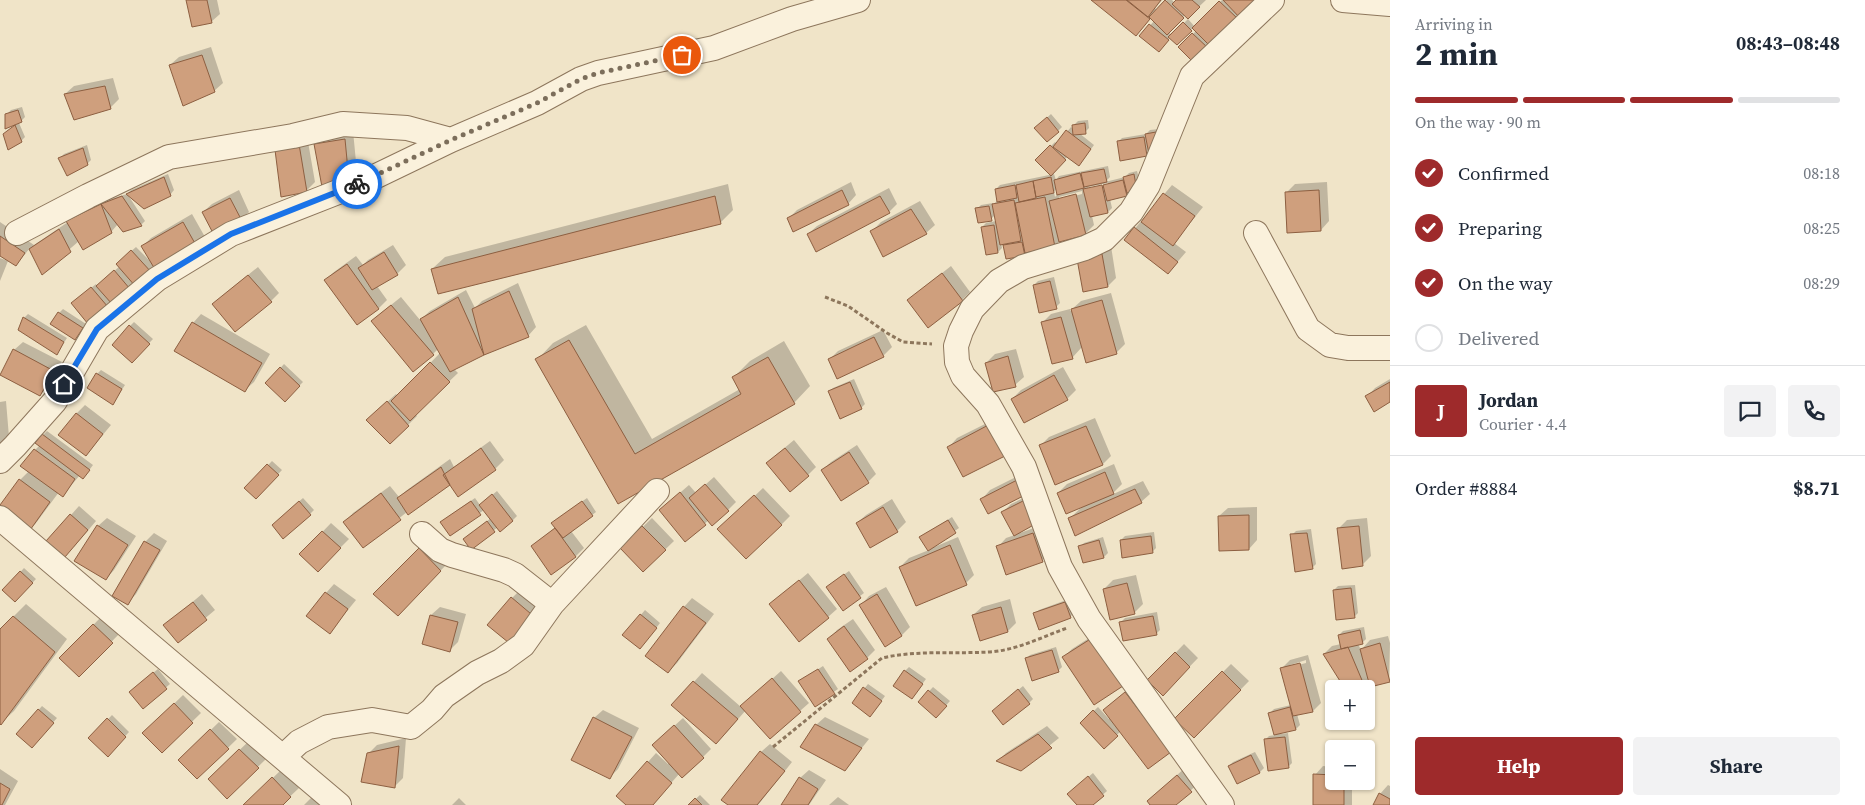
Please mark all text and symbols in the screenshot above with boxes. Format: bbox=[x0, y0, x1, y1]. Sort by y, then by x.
text: Arriving in bbox=[1415, 13, 1493, 35]
text: 08:43–08:48 bbox=[1736, 30, 1840, 56]
text: 2 min bbox=[1415, 32, 1498, 76]
pin bbox=[661, 34, 703, 76]
icon: bag bbox=[668, 41, 696, 69]
text: On the way · 90 m bbox=[1415, 111, 1541, 133]
courier bbox=[332, 159, 382, 209]
icon: check bbox=[1415, 159, 1443, 187]
text: Confirmed bbox=[1458, 160, 1549, 186]
text: 08:18 bbox=[1803, 162, 1840, 184]
icon: bike bbox=[343, 170, 371, 198]
icon: check bbox=[1415, 214, 1443, 242]
text: Preparing bbox=[1458, 215, 1542, 241]
text: 08:25 bbox=[1803, 217, 1840, 239]
icon: check bbox=[1415, 269, 1443, 297]
text: On the way bbox=[1458, 270, 1553, 296]
text: 08:29 bbox=[1803, 272, 1840, 294]
text: Delivered bbox=[1458, 325, 1539, 351]
pin bbox=[43, 363, 85, 405]
icon: home bbox=[50, 370, 78, 398]
button: chat bbox=[1724, 385, 1776, 437]
button: phone bbox=[1788, 385, 1840, 437]
text: Jordan bbox=[1479, 387, 1538, 413]
text: J bbox=[1437, 398, 1445, 424]
text: Courier · 4.4 bbox=[1479, 413, 1567, 435]
text: Order #8884 bbox=[1415, 475, 1517, 501]
text: $8.71 bbox=[1793, 475, 1840, 501]
map controls bbox=[1325, 680, 1375, 790]
button: + bbox=[1325, 680, 1375, 730]
button: Help bbox=[1415, 737, 1623, 795]
button: Share bbox=[1633, 737, 1840, 795]
button: − bbox=[1325, 740, 1375, 790]

